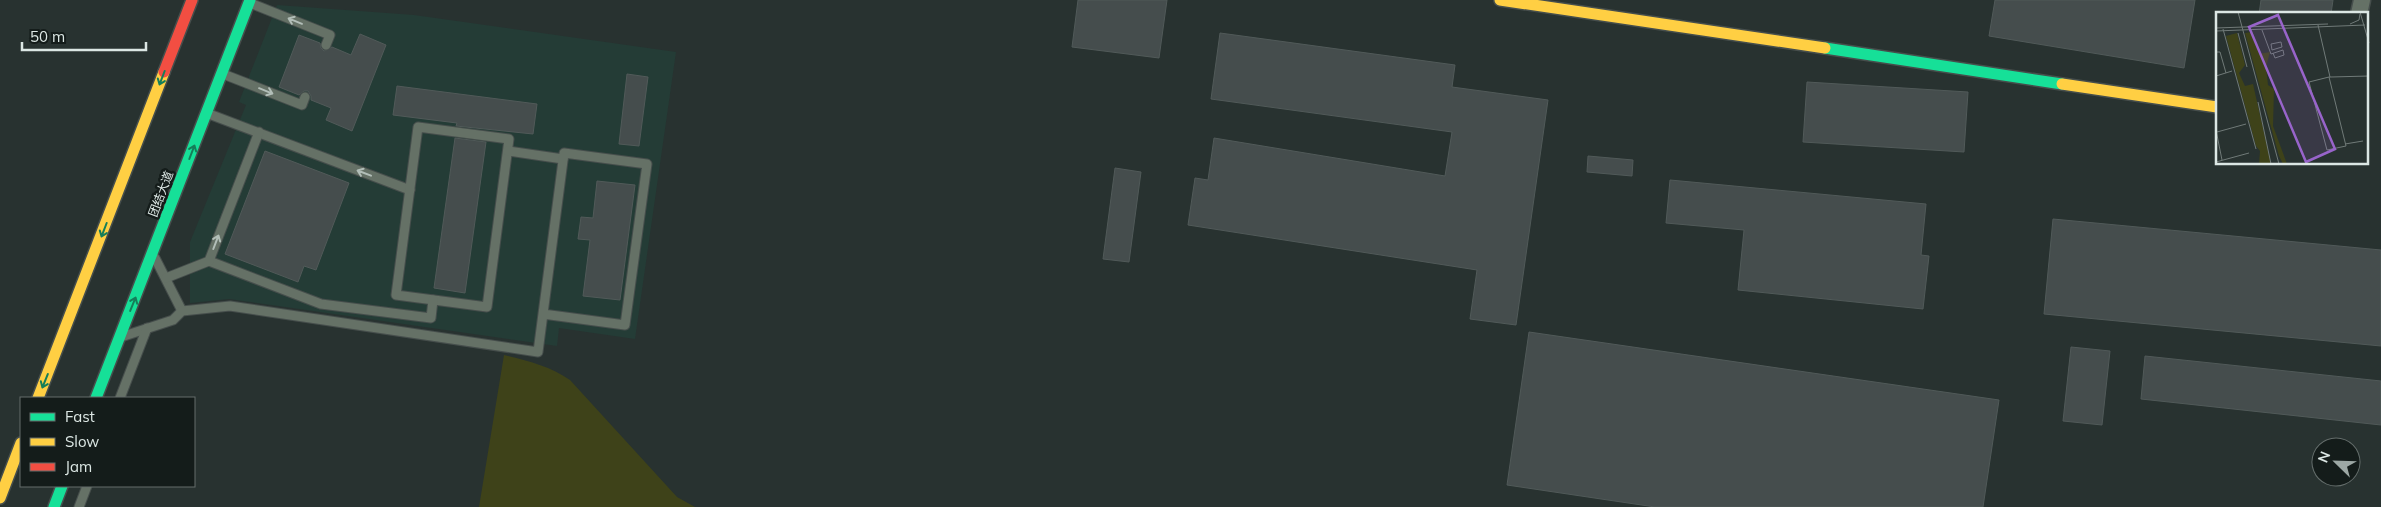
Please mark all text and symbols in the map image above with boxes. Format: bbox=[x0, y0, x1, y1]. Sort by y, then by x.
inset map bbox=[2216, 12, 2368, 165]
one-way arrow bbox=[288, 16, 304, 25]
scale bar bbox=[22, 20, 146, 52]
text: 50 m bbox=[30, 27, 65, 46]
one-way arrow bbox=[157, 70, 166, 85]
one-way arrow bbox=[258, 87, 273, 96]
one-way arrow bbox=[188, 145, 197, 160]
one-way arrow bbox=[357, 168, 372, 177]
street label: 团结大道 bbox=[145, 169, 176, 219]
one-way arrow bbox=[99, 222, 109, 237]
one-way arrow bbox=[212, 235, 221, 250]
one-way arrow bbox=[129, 297, 139, 312]
one-way arrow bbox=[40, 373, 49, 389]
legend bbox=[20, 397, 195, 487]
text: Fast bbox=[65, 407, 95, 426]
text: Slow bbox=[65, 432, 99, 451]
north arrow bbox=[2311, 437, 2361, 487]
text: N bbox=[2314, 449, 2334, 465]
text: Jam bbox=[65, 457, 92, 476]

